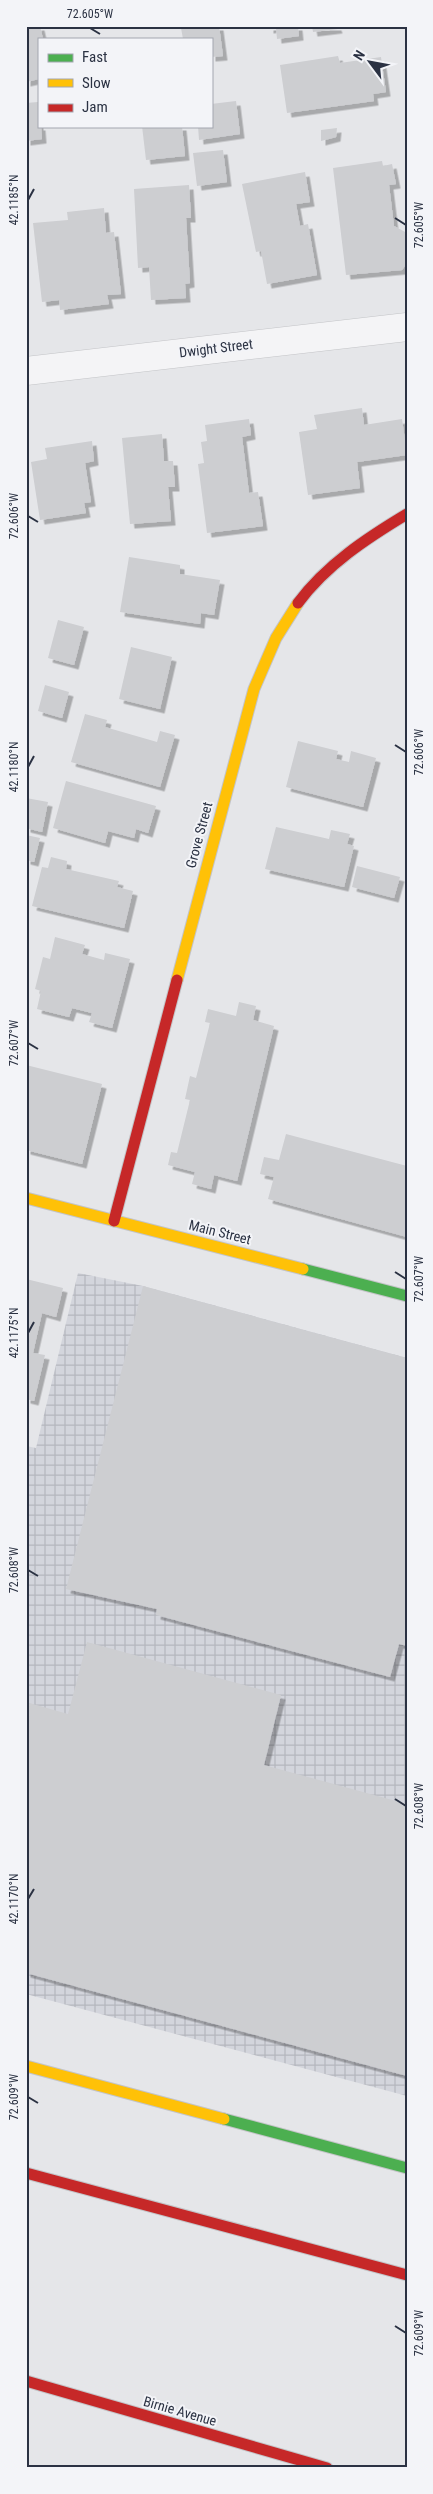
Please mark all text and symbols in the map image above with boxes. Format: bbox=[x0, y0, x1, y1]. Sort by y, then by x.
text: 72.605°W bbox=[67, 7, 113, 21]
legend bbox=[38, 38, 212, 128]
north arrow bbox=[346, 38, 396, 88]
text: N bbox=[350, 47, 368, 63]
text: Fast bbox=[82, 48, 107, 66]
text: Slow bbox=[82, 74, 111, 92]
text: Jam bbox=[82, 98, 108, 116]
text: 42.1185°N bbox=[7, 175, 21, 225]
text: 72.605°W bbox=[412, 202, 426, 248]
street label: Dwight Street bbox=[178, 336, 254, 360]
text: 72.606°W bbox=[7, 493, 21, 539]
text: 72.606°W bbox=[412, 729, 426, 775]
text: 42.1180°N bbox=[7, 742, 21, 792]
street label: Grove Street bbox=[182, 800, 216, 870]
text: 72.607°W bbox=[7, 1020, 21, 1066]
street label: Main Street bbox=[187, 1217, 253, 1247]
text: 72.607°W bbox=[412, 1256, 426, 1302]
text: 42.1175°N bbox=[7, 1308, 21, 1358]
text: 72.608°W bbox=[7, 1547, 21, 1593]
text: 72.608°W bbox=[412, 1783, 426, 1829]
text: 42.1170°N bbox=[7, 1874, 21, 1924]
text: 72.609°W bbox=[7, 2074, 21, 2120]
text: 72.609°W bbox=[412, 2310, 426, 2356]
street label: Birnie Avenue bbox=[142, 2393, 219, 2429]

